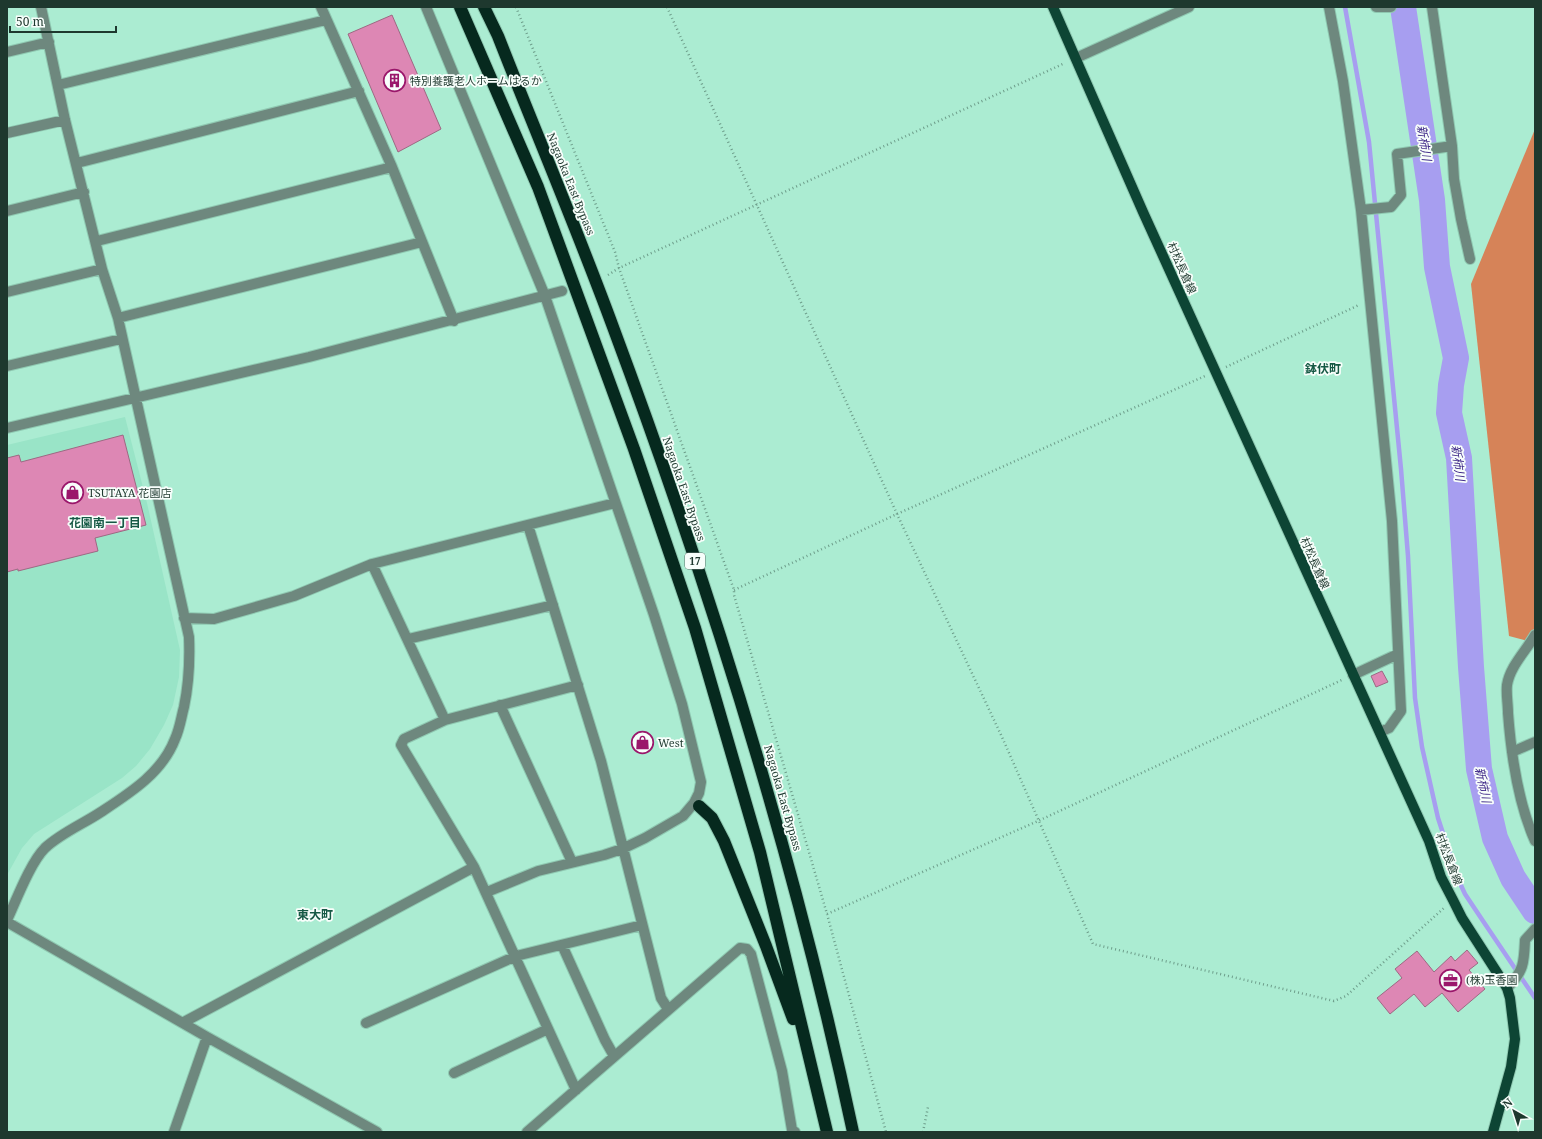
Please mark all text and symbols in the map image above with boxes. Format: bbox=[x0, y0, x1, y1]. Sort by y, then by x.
scale bar bbox=[10, 8, 116, 34]
text: 50 m bbox=[16, 13, 44, 30]
building icon: 特別養護老人ホームはるか bbox=[382, 68, 408, 94]
place label: 特別養護老人ホームはるか bbox=[410, 73, 542, 88]
water label: 新柿川 bbox=[1413, 124, 1436, 164]
street label: Nagaoka East Bypass bbox=[544, 130, 599, 237]
street label: 村松長倉線 bbox=[1164, 240, 1200, 296]
district label: 鉢伏町 bbox=[1304, 360, 1341, 377]
street label: Nagaoka East Bypass bbox=[660, 435, 709, 543]
water label: 新柿川 bbox=[1448, 444, 1469, 484]
shop icon: TSUTAYA 花園店 bbox=[60, 480, 86, 506]
place label: TSUTAYA 花園店 bbox=[88, 485, 171, 500]
district label: 花園南一丁目 bbox=[69, 514, 141, 531]
street label: 村松長倉線 bbox=[1297, 535, 1333, 591]
road number: 17 bbox=[685, 553, 705, 569]
shop icon: West bbox=[630, 730, 656, 756]
place label: West bbox=[658, 735, 684, 750]
street label: Nagaoka East Bypass bbox=[761, 743, 806, 853]
water label: 新柿川 bbox=[1471, 766, 1496, 806]
street label: 村松長倉線 bbox=[1433, 830, 1466, 887]
district label: 東大町 bbox=[297, 906, 333, 923]
office icon: (株)玉香園 bbox=[1437, 967, 1463, 993]
place label: (株)玉香園 bbox=[1466, 972, 1518, 987]
north arrow bbox=[1494, 1091, 1534, 1131]
text: N bbox=[1499, 1094, 1516, 1111]

